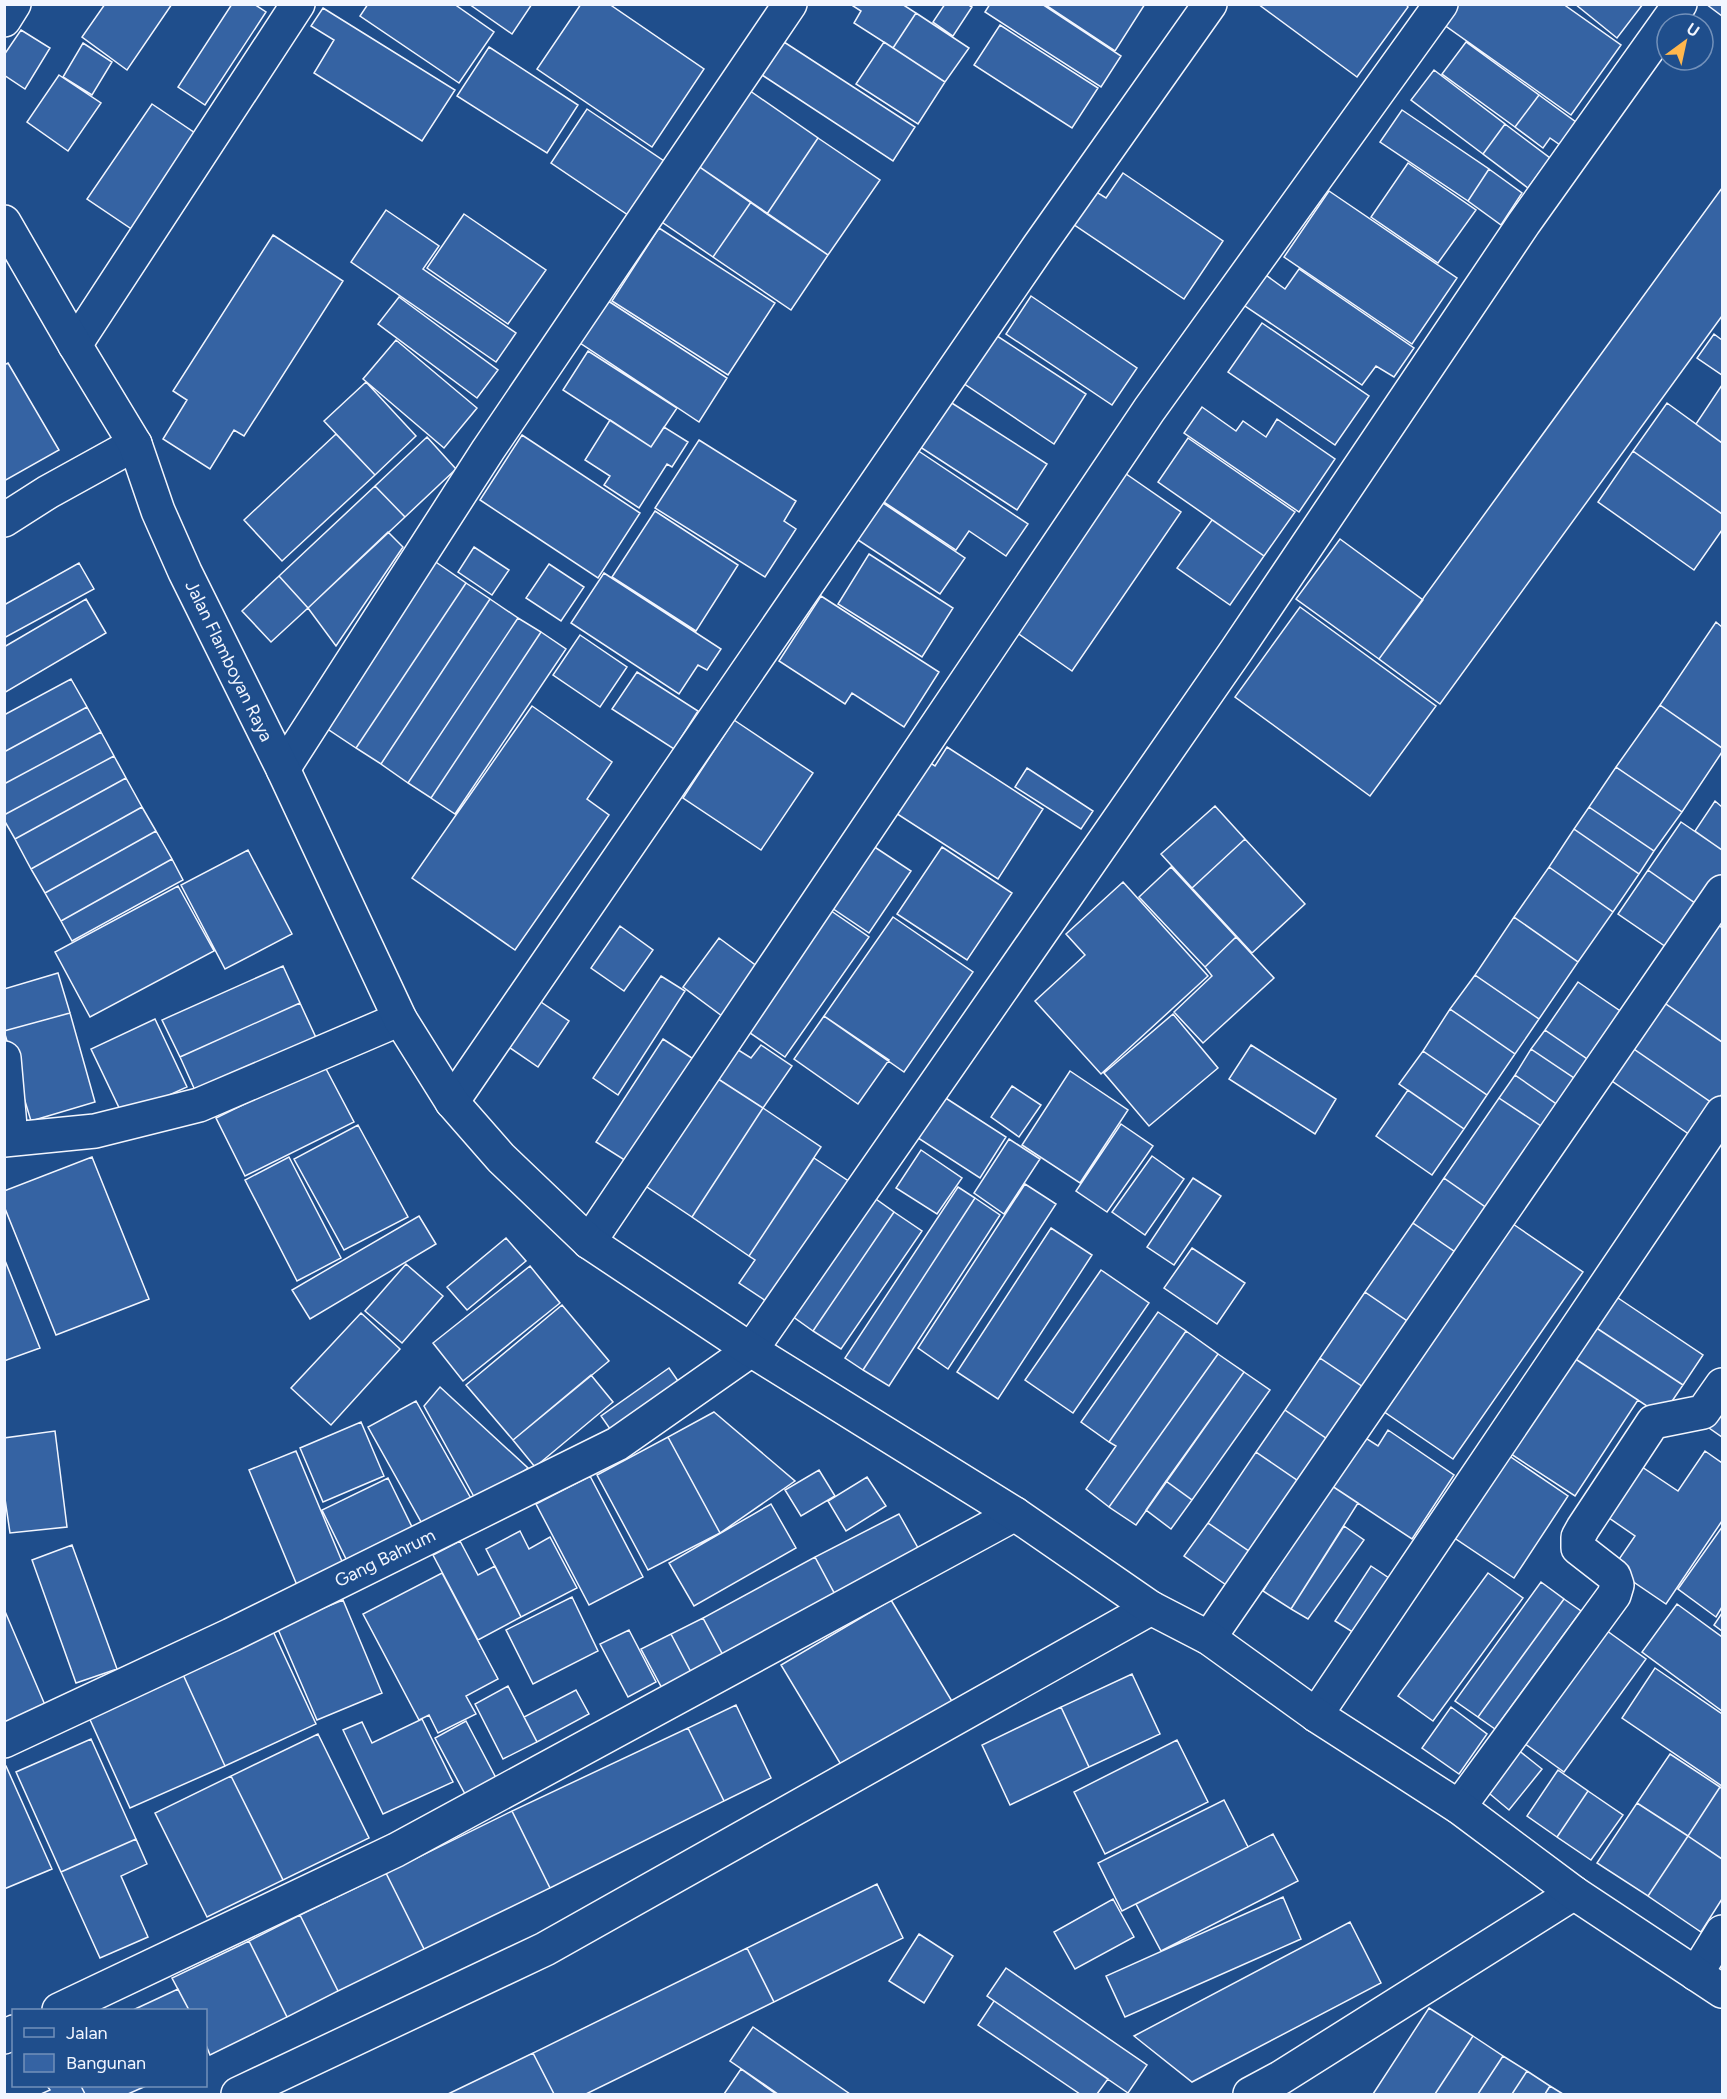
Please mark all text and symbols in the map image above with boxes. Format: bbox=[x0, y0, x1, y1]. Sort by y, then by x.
north arrow bbox=[1655, 12, 1715, 72]
text: U bbox=[1683, 19, 1703, 41]
street label: Jalan Flamboyan Raya bbox=[180, 577, 278, 745]
street label: Gang Bahrum bbox=[331, 1524, 439, 1592]
legend bbox=[12, 2009, 207, 2087]
text: Jalan bbox=[66, 2022, 108, 2044]
text: Bangunan bbox=[66, 2052, 146, 2074]

